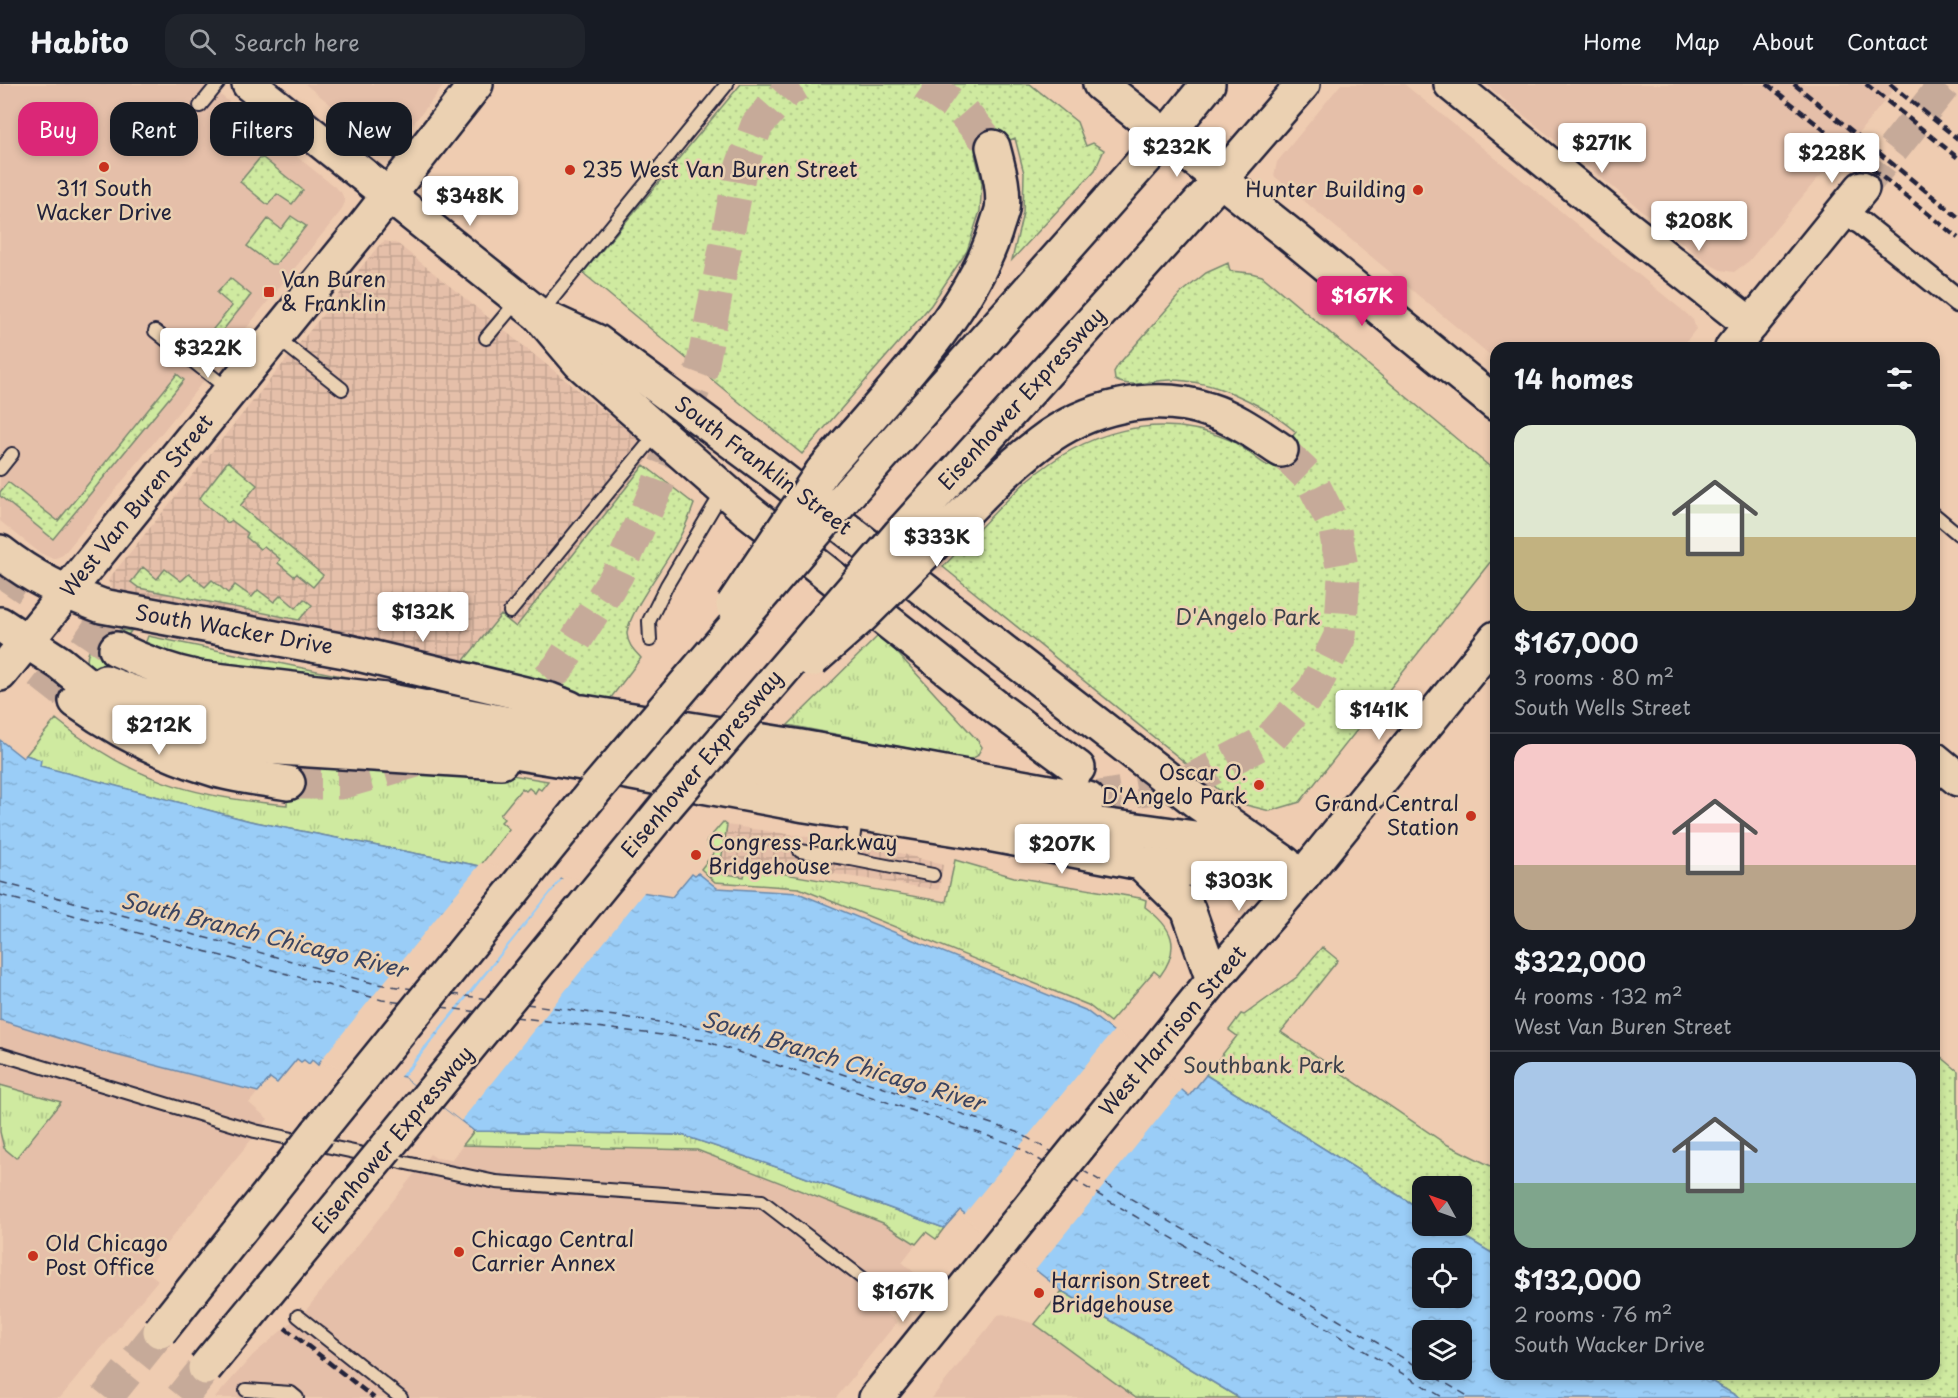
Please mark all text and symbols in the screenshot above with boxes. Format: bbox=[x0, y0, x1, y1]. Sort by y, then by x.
search box bbox=[165, 14, 585, 68]
text: Habito bbox=[30, 20, 129, 63]
icon: search bbox=[186, 25, 219, 58]
text: Search here bbox=[234, 25, 360, 58]
text: Home bbox=[1583, 25, 1642, 57]
text: Map bbox=[1675, 25, 1720, 57]
text: About bbox=[1753, 25, 1814, 57]
text: Contact bbox=[1847, 25, 1928, 57]
chip: Buy bbox=[18, 102, 98, 156]
chip: Rent bbox=[110, 102, 198, 156]
chip: Filters bbox=[210, 102, 314, 156]
chip: New bbox=[326, 102, 412, 156]
pin: $271K bbox=[1560, 123, 1644, 174]
pin: $232K bbox=[1135, 127, 1219, 178]
text: $271K bbox=[1572, 127, 1632, 157]
text: $232K bbox=[1143, 131, 1211, 161]
pin: $228K bbox=[1790, 133, 1874, 184]
text: $228K bbox=[1798, 137, 1866, 167]
place label: 235 West Van Buren Street bbox=[582, 152, 858, 184]
marker: 311 South Wacker Drive bbox=[97, 160, 111, 174]
marker: 235 West Van Buren Street bbox=[563, 163, 577, 177]
place label: 311 South Wacker Drive bbox=[36, 171, 172, 227]
place label: Hunter Building bbox=[1246, 172, 1406, 204]
pin: $348K bbox=[428, 176, 512, 227]
text: $348K bbox=[436, 180, 504, 210]
marker: Hunter Building bbox=[1411, 183, 1425, 197]
pin: $208K bbox=[1657, 201, 1741, 252]
text: $208K bbox=[1665, 205, 1733, 235]
place label: Van Buren & Franklin bbox=[281, 262, 387, 318]
pin: $167K bbox=[1320, 276, 1404, 327]
text: $167K bbox=[1331, 280, 1393, 310]
marker: Van Buren & Franklin bbox=[262, 285, 276, 299]
street label: Eisenhower Expressway bbox=[929, 299, 1112, 496]
pin: $322K bbox=[166, 328, 250, 379]
text: $322K bbox=[174, 332, 242, 362]
text: 14 homes bbox=[1514, 359, 1633, 398]
icon: filters bbox=[1883, 362, 1916, 395]
street label: South Franklin Street bbox=[669, 387, 860, 542]
street label: West Van Buren Street bbox=[51, 406, 220, 603]
icon: home bbox=[1661, 464, 1769, 572]
pin: $333K bbox=[895, 517, 979, 568]
text: $333K bbox=[904, 521, 970, 551]
pin: $132K bbox=[381, 592, 465, 643]
street label: South Wacker Drive bbox=[133, 595, 336, 661]
text: $132K bbox=[391, 596, 455, 626]
park label: D'Angelo Park bbox=[1175, 600, 1321, 632]
text: $167,000 bbox=[1514, 623, 1638, 662]
street label: Eisenhower Expressway bbox=[612, 662, 789, 864]
text: 3 rooms · 80 m² bbox=[1514, 662, 1674, 692]
pin: $141K bbox=[1337, 690, 1421, 741]
text: South Wells Street bbox=[1514, 692, 1691, 722]
text: $141K bbox=[1349, 694, 1409, 724]
pin: $212K bbox=[117, 705, 201, 756]
text: $212K bbox=[126, 709, 192, 739]
place label: Oscar O. D'Angelo Park bbox=[1102, 755, 1247, 811]
marker: Oscar O. D'Angelo Park bbox=[1252, 778, 1266, 792]
icon: home bbox=[1661, 783, 1769, 891]
place label: Grand Central Station bbox=[1314, 786, 1459, 842]
marker: Grand Central Station bbox=[1464, 809, 1478, 823]
pin: $207K bbox=[1020, 824, 1104, 875]
place label: Congress Parkway Bridgehouse bbox=[708, 825, 897, 881]
text: $207K bbox=[1029, 828, 1095, 858]
marker: Congress Parkway Bridgehouse bbox=[689, 848, 703, 862]
pin: $303K bbox=[1197, 861, 1281, 912]
text: $303K bbox=[1205, 865, 1273, 895]
water label: South Branch Chicago River bbox=[118, 882, 413, 986]
street label: West Harrison Street bbox=[1090, 937, 1253, 1122]
text: $322,000 bbox=[1514, 942, 1646, 981]
text: 4 rooms · 132 m² bbox=[1514, 981, 1683, 1011]
water label: South Branch Chicago River bbox=[698, 1001, 991, 1119]
text: West Van Buren Street bbox=[1514, 1011, 1731, 1041]
street label: Eisenhower Expressway bbox=[303, 1038, 480, 1240]
park label: Southbank Park bbox=[1183, 1048, 1345, 1080]
icon: home bbox=[1661, 1101, 1769, 1209]
north arrow bbox=[1412, 1176, 1472, 1236]
map controls bbox=[1412, 1176, 1472, 1380]
place label: Chicago Central Carrier Annex bbox=[471, 1222, 634, 1278]
place label: Old Chicago Post Office bbox=[45, 1226, 168, 1282]
marker: Chicago Central Carrier Annex bbox=[452, 1245, 466, 1259]
button: locate bbox=[1412, 1248, 1472, 1308]
marker: Old Chicago Post Office bbox=[26, 1249, 40, 1263]
text: $132,000 bbox=[1514, 1260, 1641, 1299]
place label: Harrison Street Bridgehouse bbox=[1051, 1263, 1210, 1319]
pin: $167K bbox=[861, 1272, 945, 1323]
text: $167K bbox=[872, 1276, 934, 1306]
marker: Harrison Street Bridgehouse bbox=[1032, 1286, 1046, 1300]
text: 2 rooms · 76 m² bbox=[1514, 1299, 1672, 1329]
button: layers bbox=[1412, 1320, 1472, 1380]
text: South Wacker Drive bbox=[1514, 1329, 1705, 1359]

